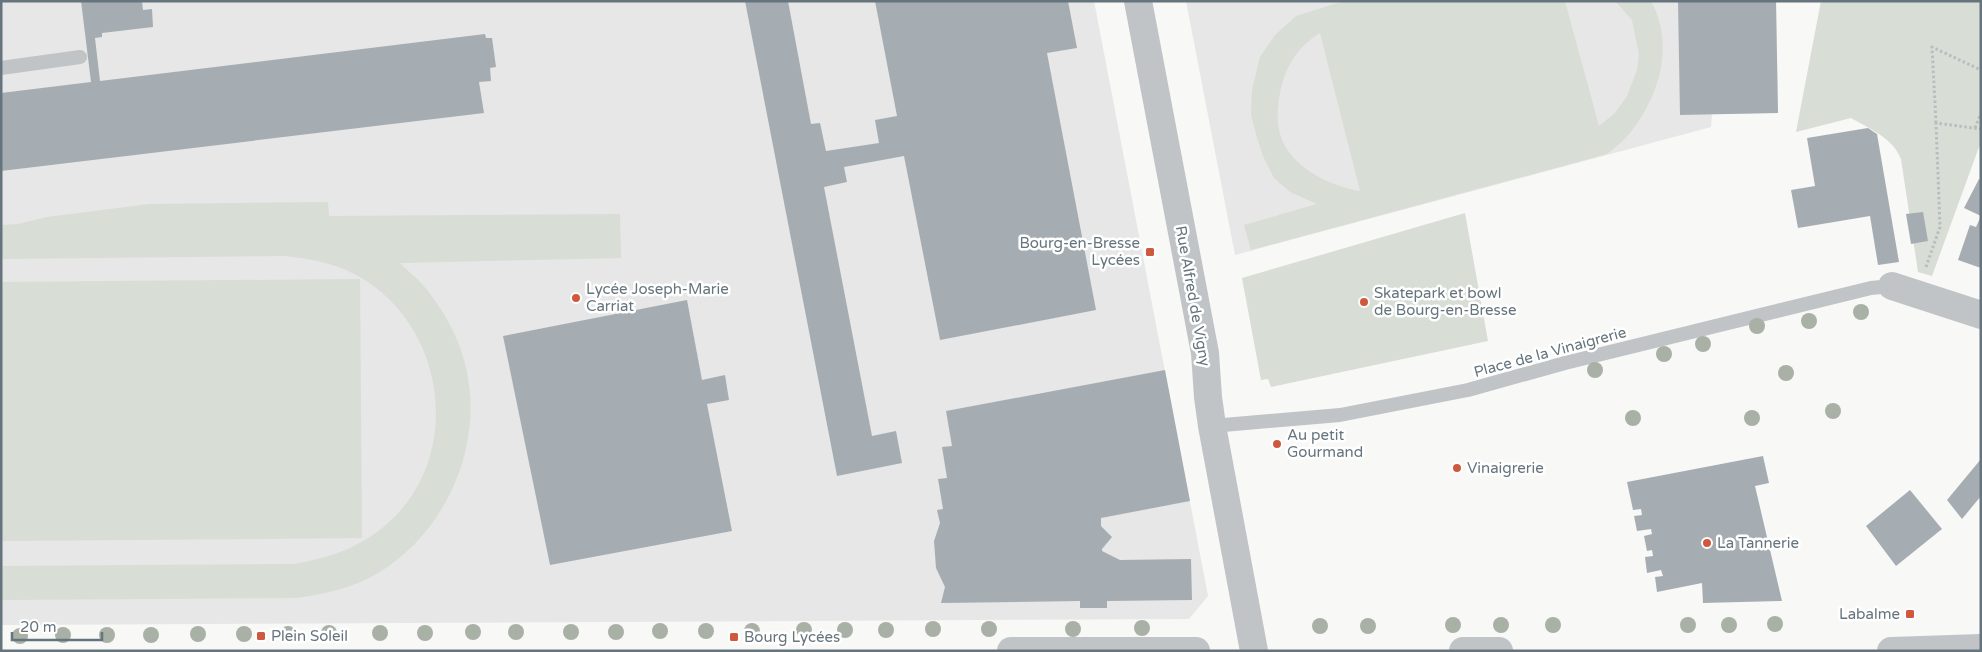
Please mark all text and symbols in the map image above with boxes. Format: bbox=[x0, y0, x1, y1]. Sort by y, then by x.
street label: Rue Alfred de Vigny bbox=[1172, 224, 1214, 368]
place label: Bourg-en-Bresse Lycées bbox=[1019, 234, 1140, 269]
marker: Bourg-en-Bresse Lycées bbox=[1144, 246, 1156, 258]
place label: Lycée Joseph-Marie Carriat bbox=[586, 280, 729, 315]
place label: Skatepark et bowl de Bourg-en-Bresse bbox=[1374, 284, 1516, 319]
marker: Lycée Joseph-Marie Carriat bbox=[570, 292, 582, 304]
marker: Skatepark et bowl de Bourg-en-Bresse bbox=[1358, 296, 1370, 308]
street label: Place de la Vinaigrerie bbox=[1472, 323, 1628, 381]
place label: Au petit Gourmand bbox=[1287, 426, 1363, 461]
marker: Au petit Gourmand bbox=[1271, 438, 1283, 450]
place label: Vinaigrerie bbox=[1467, 459, 1544, 477]
marker: Vinaigrerie bbox=[1451, 462, 1463, 474]
place label: La Tannerie bbox=[1717, 534, 1799, 552]
marker: La Tannerie bbox=[1701, 537, 1713, 549]
place label: Labalme bbox=[1839, 605, 1900, 623]
marker: Labalme bbox=[1904, 608, 1916, 620]
scale bar bbox=[12, 610, 102, 642]
text: 20 m bbox=[20, 618, 57, 636]
place label: Plein Soleil bbox=[271, 627, 348, 645]
place label: Bourg Lycées bbox=[744, 628, 840, 646]
marker: Plein Soleil bbox=[255, 630, 267, 642]
marker: Bourg Lycées bbox=[728, 631, 740, 643]

